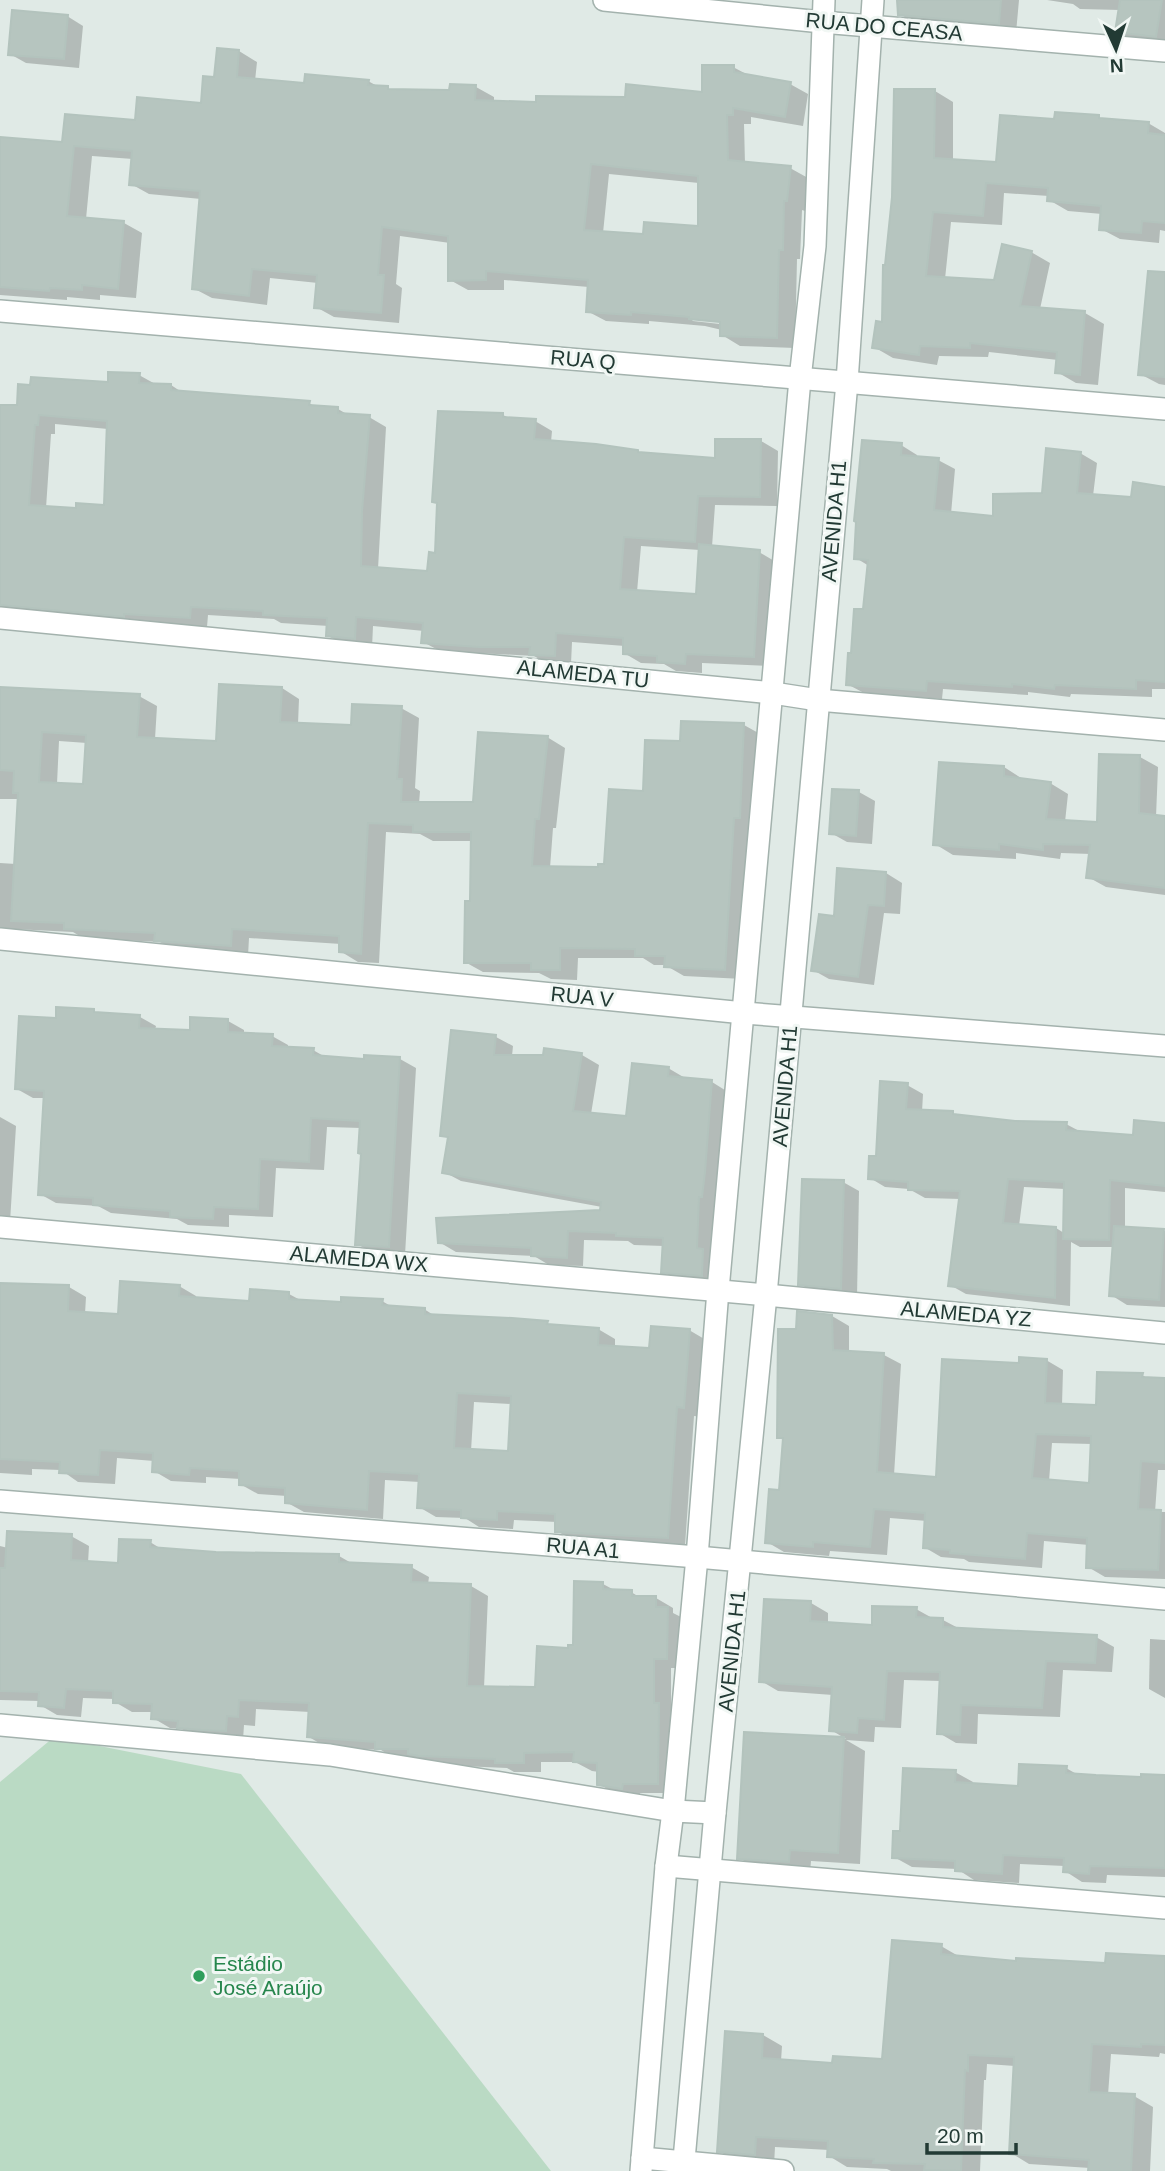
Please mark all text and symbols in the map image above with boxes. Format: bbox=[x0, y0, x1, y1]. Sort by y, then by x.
street label: RUA DO CEASA bbox=[805, 8, 964, 45]
north arrow bbox=[1081, 14, 1151, 84]
text: N bbox=[1109, 55, 1124, 76]
street label: RUA Q bbox=[549, 345, 617, 374]
street label: AVENIDA H1 bbox=[817, 459, 850, 583]
street label: ALAMEDA TU bbox=[516, 655, 650, 692]
street label: RUA V bbox=[550, 982, 615, 1011]
street label: AVENIDA H1 bbox=[768, 1024, 801, 1148]
street label: ALAMEDA WX bbox=[289, 1241, 429, 1276]
street label: ALAMEDA YZ bbox=[900, 1296, 1033, 1331]
street label: RUA A1 bbox=[545, 1533, 621, 1562]
street label: AVENIDA H1 bbox=[714, 1589, 749, 1713]
place label: Estádio José Araújo bbox=[213, 1952, 323, 1999]
marker: Estádio José Araújo bbox=[191, 1968, 207, 1984]
scale bar bbox=[927, 2112, 1016, 2156]
text: 20 m bbox=[937, 2124, 984, 2147]

